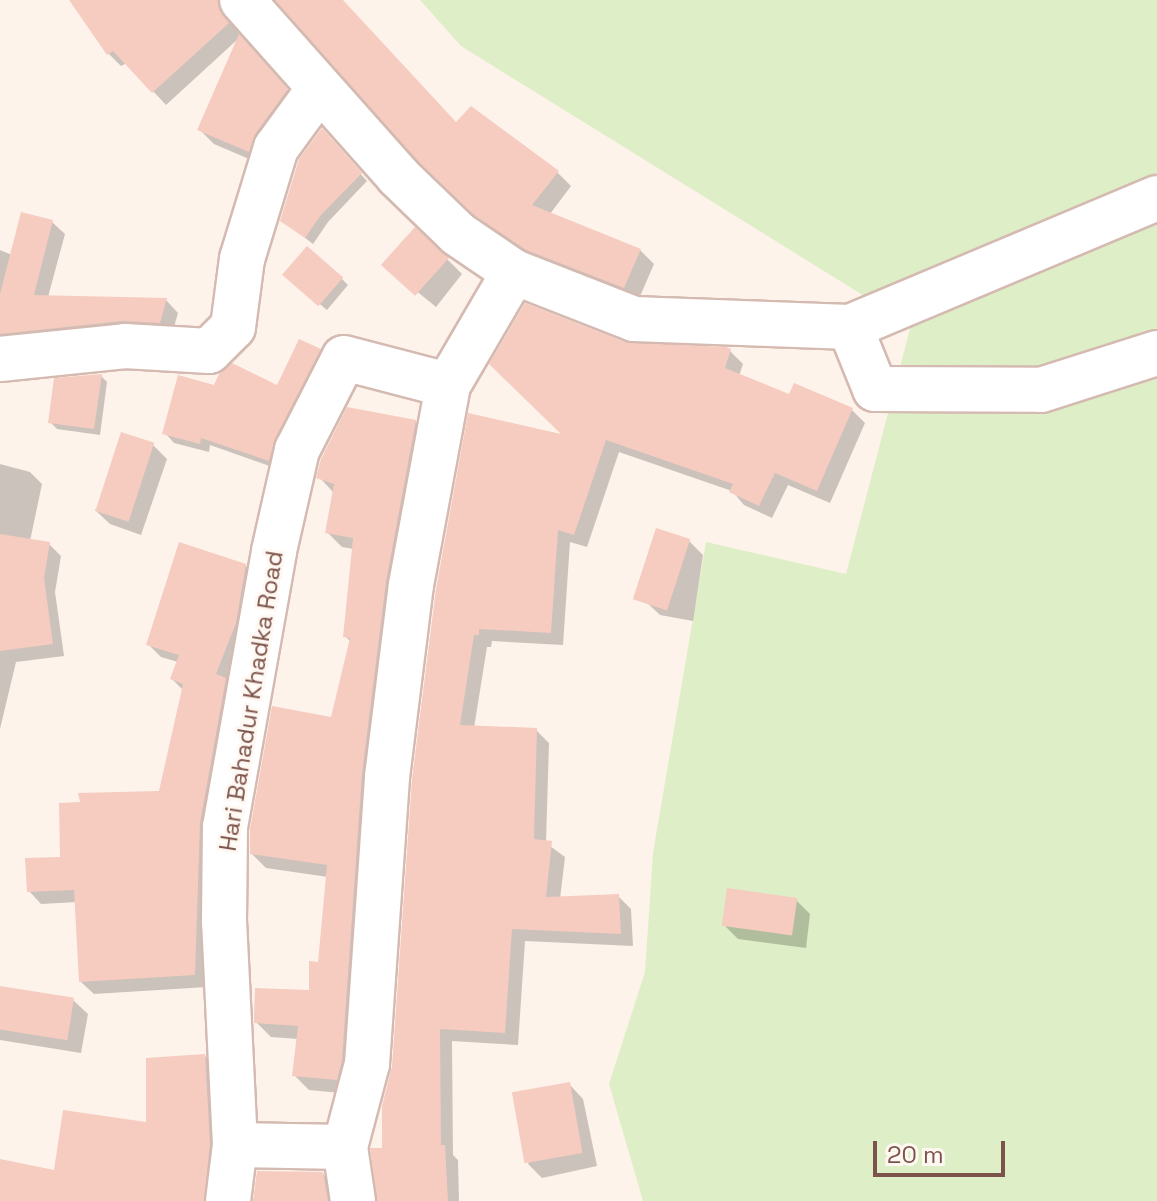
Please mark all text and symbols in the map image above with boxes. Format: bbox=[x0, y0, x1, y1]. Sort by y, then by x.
street label: Hari Bahadur Khadka Road bbox=[213, 549, 289, 853]
scale bar bbox=[877, 1125, 1009, 1175]
text: 20 m bbox=[887, 1139, 944, 1170]

